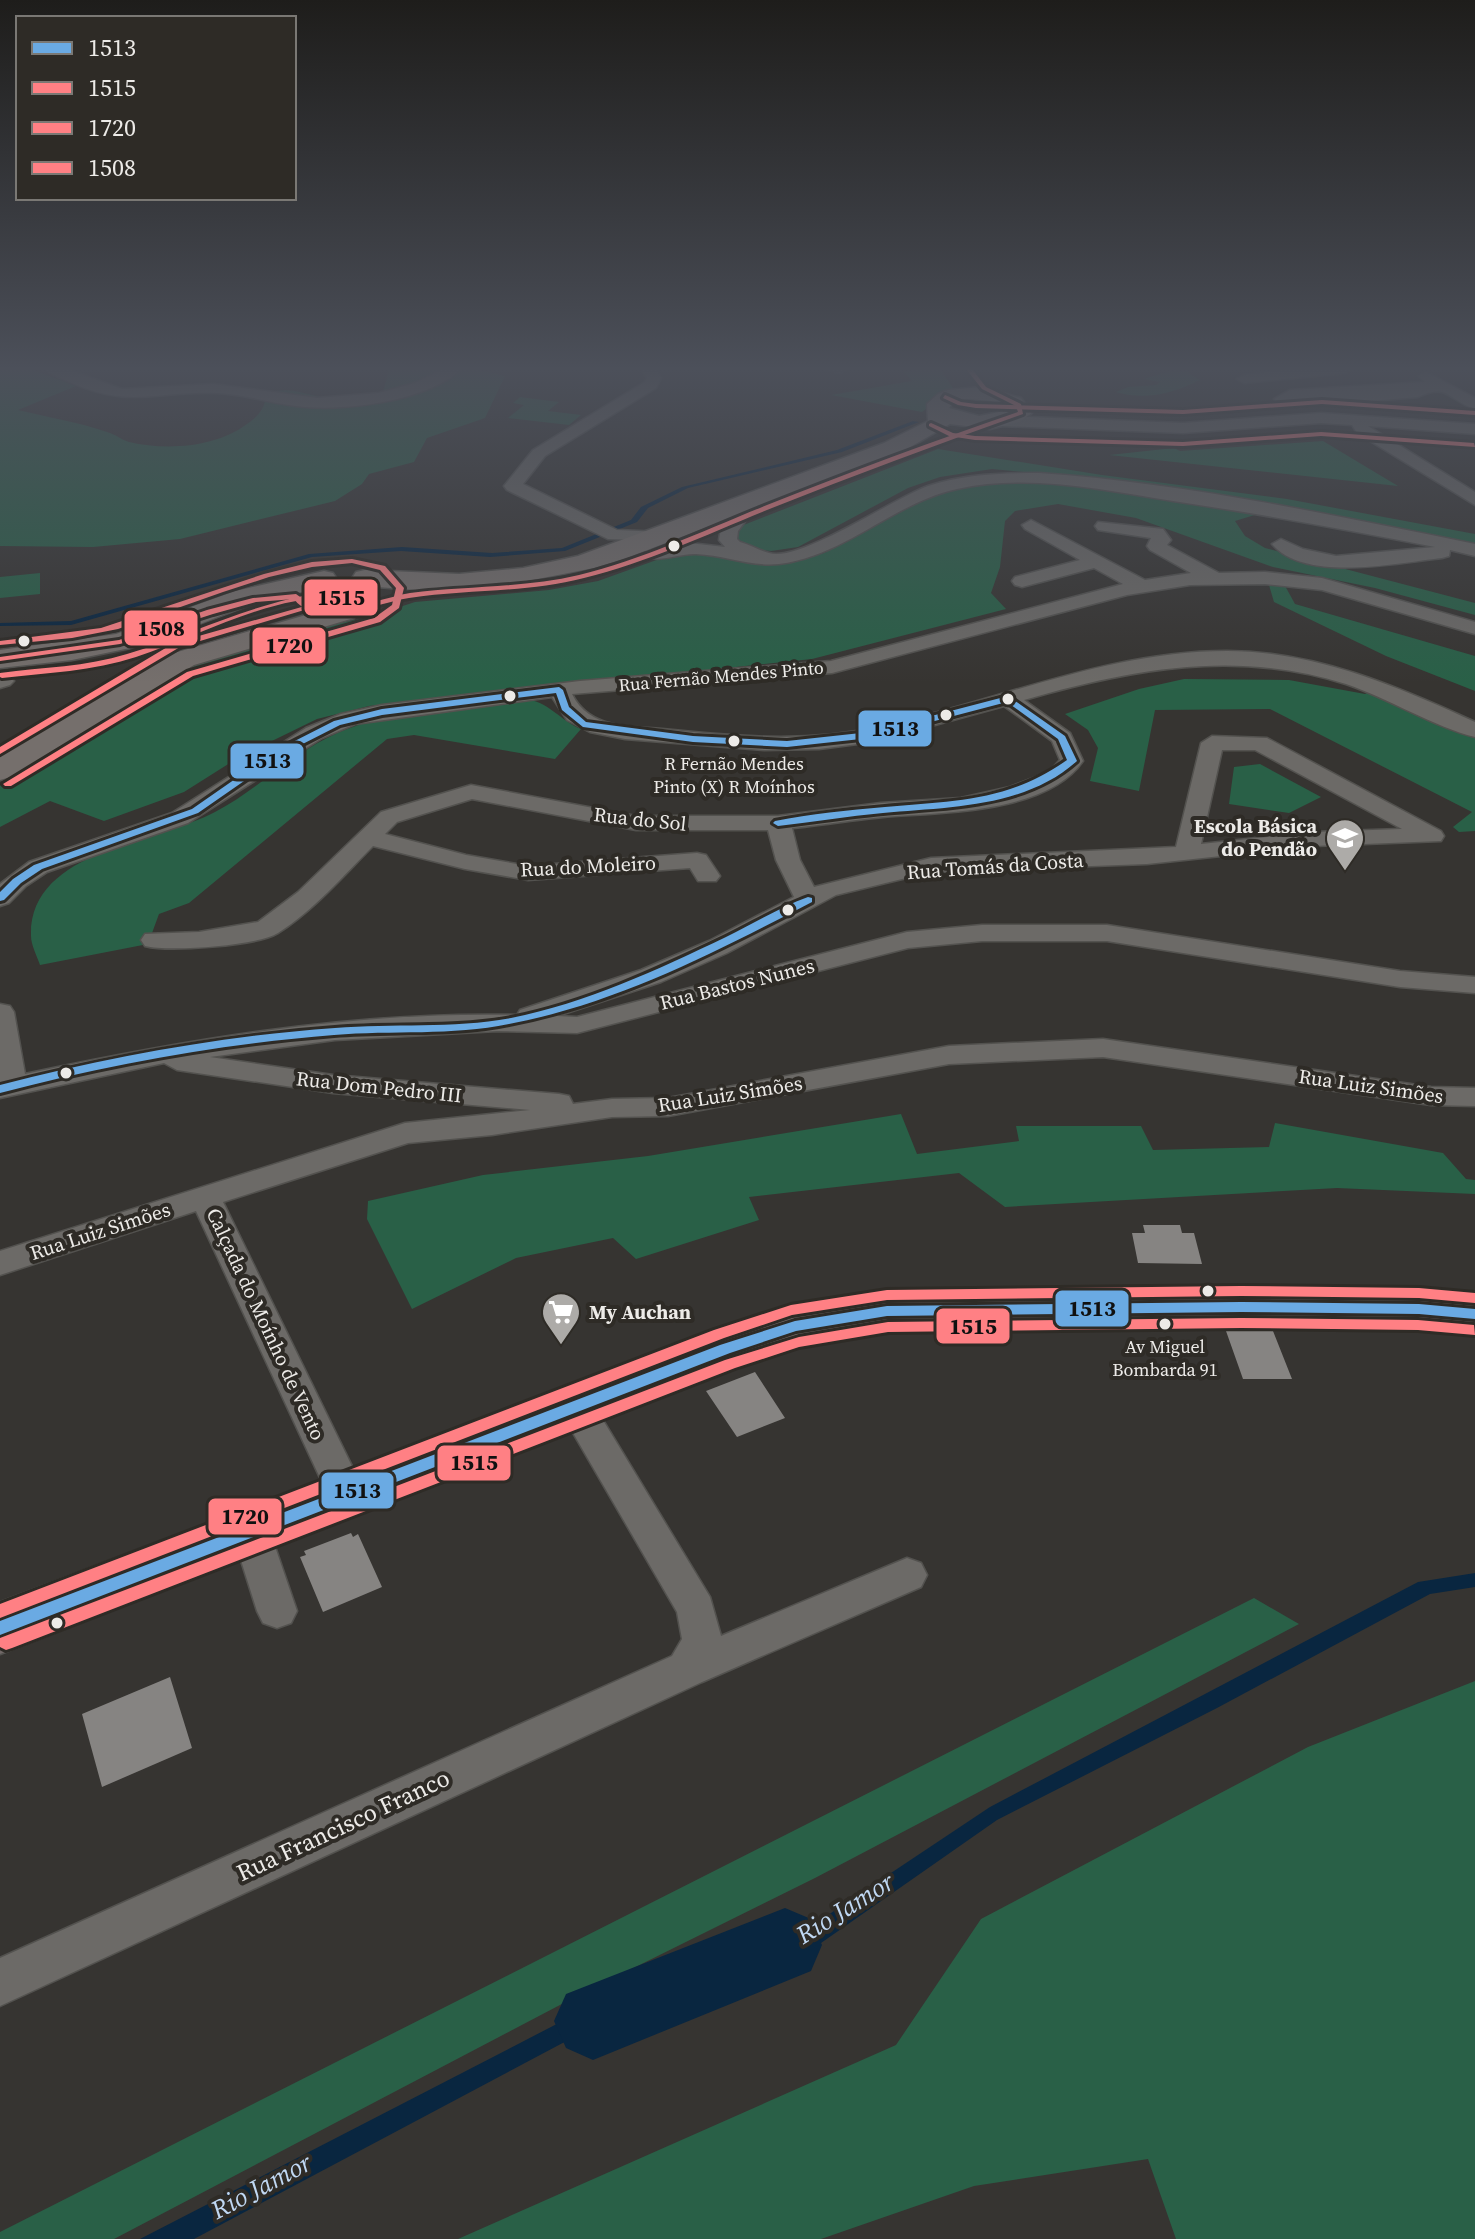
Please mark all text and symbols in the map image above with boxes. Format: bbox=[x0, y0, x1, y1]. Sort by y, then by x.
legend bbox=[16, 16, 296, 200]
text: 1513 bbox=[88, 31, 136, 64]
text: 1515 bbox=[88, 71, 136, 104]
text: 1720 bbox=[88, 111, 136, 144]
text: 1508 bbox=[88, 151, 136, 184]
unlabelled marker bbox=[666, 538, 682, 554]
line badge: 1515 bbox=[303, 578, 379, 617]
text: 1515 bbox=[317, 582, 365, 612]
line badge: 1508 bbox=[123, 609, 199, 647]
text: 1508 bbox=[137, 613, 185, 643]
line badge: 1720 bbox=[251, 626, 327, 665]
text: 1720 bbox=[265, 630, 313, 660]
unlabelled marker bbox=[16, 633, 32, 649]
street label: Rua Fernão Mendes Pinto bbox=[617, 655, 825, 697]
unlabelled marker bbox=[502, 688, 518, 704]
unlabelled marker bbox=[1000, 691, 1016, 707]
unlabelled marker bbox=[938, 707, 954, 723]
line badge: 1513 bbox=[857, 709, 933, 748]
text: 1513 bbox=[871, 713, 919, 743]
marker: R Fernão Mendes Pinto (X) R Moínhos bbox=[726, 733, 742, 749]
line badge: 1513 bbox=[229, 742, 305, 780]
text: 1513 bbox=[243, 745, 291, 775]
place label: R Fernão Mendes Pinto (X) R Moínhos bbox=[653, 751, 815, 799]
street label: Rua do Sol bbox=[592, 800, 688, 838]
place label: Escola Básica do Pendão bbox=[1194, 812, 1317, 863]
school or university icon: Escola Básica do Pendão bbox=[1324, 817, 1366, 872]
street label: Rua Tomás da Costa bbox=[906, 846, 1085, 886]
street label: Rua do Moleiro bbox=[519, 848, 657, 884]
unlabelled marker bbox=[780, 902, 796, 918]
street label: Rua Bastos Nunes bbox=[657, 951, 817, 1017]
street label: Rua Luiz Simões bbox=[1297, 1062, 1445, 1110]
street label: Rua Dom Pedro III bbox=[295, 1064, 463, 1110]
unlabelled marker bbox=[58, 1065, 74, 1081]
street label: Rua Luiz Simões bbox=[656, 1069, 804, 1119]
street label: Rua Luiz Simões bbox=[26, 1195, 174, 1267]
street label: Calçada do Moínho de Vento bbox=[200, 1203, 332, 1445]
unlabelled marker bbox=[1200, 1283, 1216, 1299]
line badge: 1513 bbox=[1054, 1289, 1130, 1328]
supermarket icon: My Auchan bbox=[540, 1291, 582, 1346]
text: 1513 bbox=[1068, 1293, 1116, 1323]
place label: My Auchan bbox=[589, 1298, 691, 1326]
line badge: 1515 bbox=[935, 1307, 1011, 1345]
text: 1515 bbox=[949, 1311, 997, 1341]
marker: Av Miguel Bombarda 91 bbox=[1157, 1316, 1173, 1332]
place label: Av Miguel Bombarda 91 bbox=[1112, 1334, 1218, 1382]
line badge: 1515 bbox=[436, 1444, 512, 1482]
text: 1515 bbox=[450, 1447, 498, 1477]
line badge: 1513 bbox=[320, 1471, 395, 1510]
text: 1513 bbox=[333, 1475, 381, 1505]
line badge: 1720 bbox=[207, 1497, 283, 1536]
text: 1720 bbox=[221, 1501, 269, 1531]
unlabelled marker bbox=[49, 1615, 65, 1631]
street label: Rua Francisco Franco bbox=[231, 1761, 455, 1889]
water label: Rio Jamor bbox=[788, 1863, 901, 1953]
water label: Rio Jamor bbox=[203, 2144, 318, 2228]

